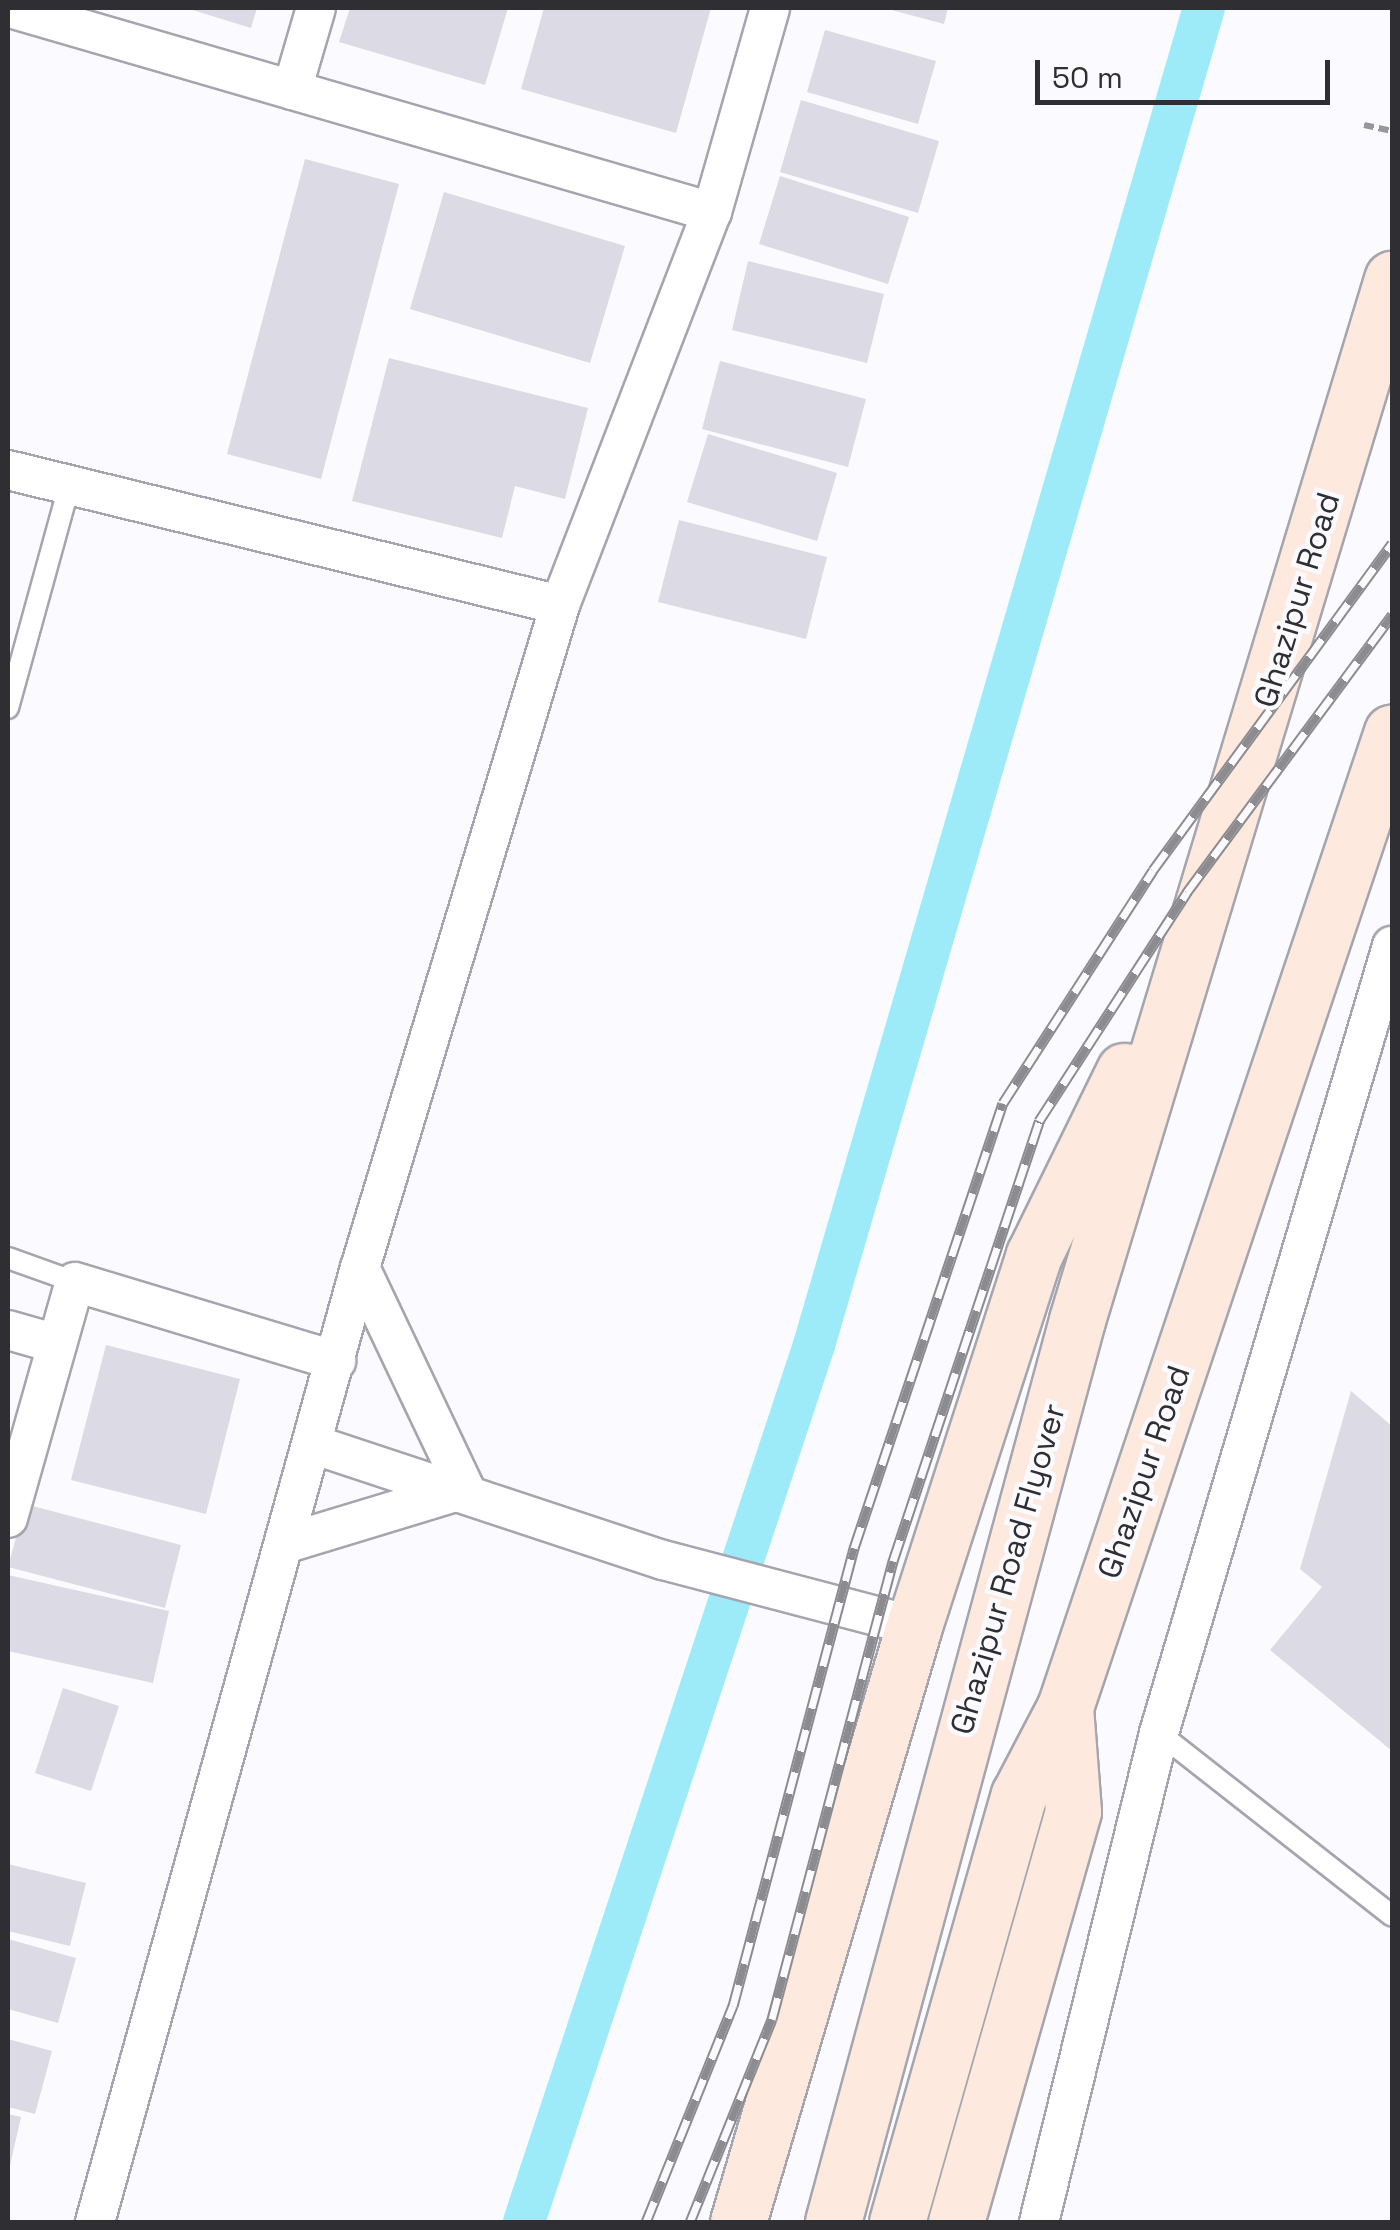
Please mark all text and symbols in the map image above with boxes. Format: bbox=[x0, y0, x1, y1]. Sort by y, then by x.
scale bar bbox=[1040, 40, 1335, 102]
text: 50 m bbox=[1052, 58, 1123, 97]
street label: Ghazipur Road bbox=[1246, 488, 1348, 712]
street label: Ghazipur Road bbox=[1090, 1360, 1198, 1584]
street label: Ghazipur Road Flyover bbox=[942, 1399, 1074, 1739]

